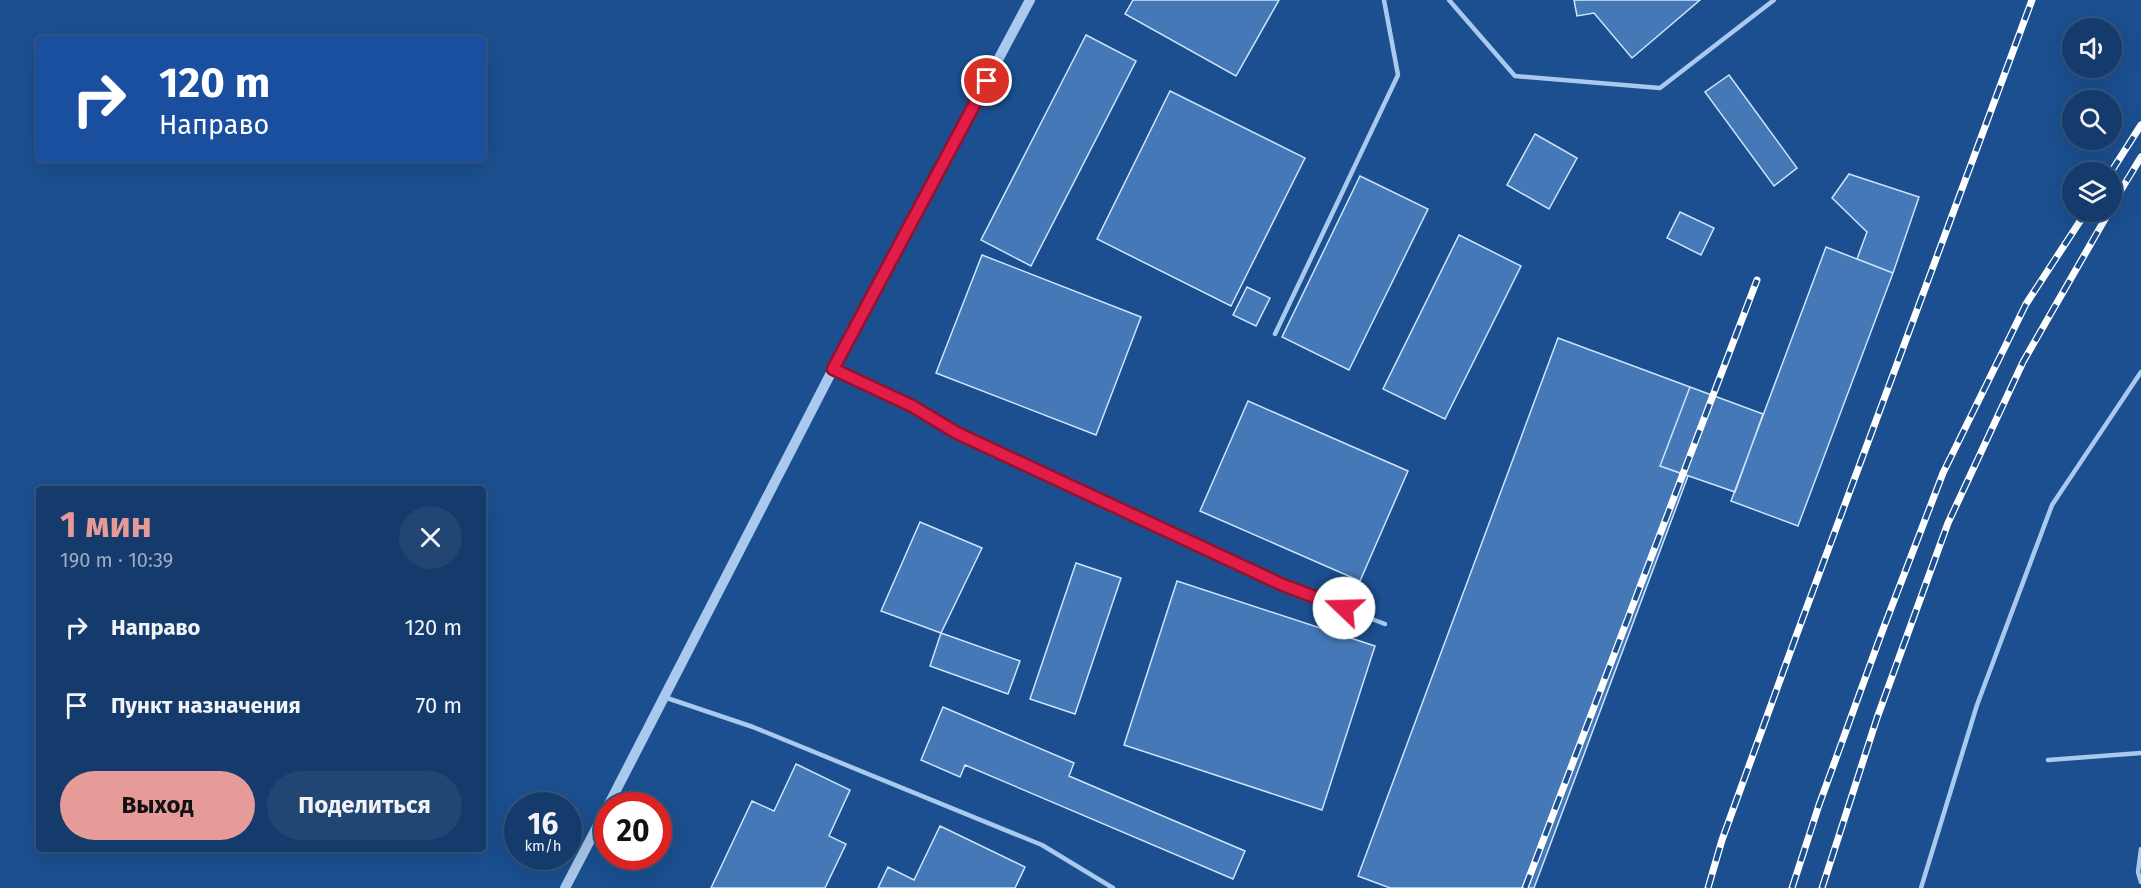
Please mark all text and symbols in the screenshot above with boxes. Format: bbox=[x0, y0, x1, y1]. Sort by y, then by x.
map controls bbox=[2062, 18, 2122, 222]
button: sound bbox=[2062, 18, 2122, 78]
pin bbox=[961, 55, 1012, 106]
text: 120 m bbox=[159, 58, 270, 108]
icon: right bbox=[60, 60, 138, 138]
icon: arrive bbox=[970, 64, 1003, 97]
button: search bbox=[2062, 90, 2122, 150]
text: Направо bbox=[159, 109, 269, 141]
button: layers bbox=[2062, 162, 2122, 222]
text: 1 мин bbox=[60, 503, 152, 547]
button: close bbox=[399, 506, 462, 569]
text: 190 m · 10:39 bbox=[60, 548, 173, 572]
position arrow bbox=[1312, 576, 1376, 640]
icon: right bbox=[60, 611, 93, 644]
text: Направо bbox=[111, 614, 200, 641]
text: 120 m bbox=[405, 614, 462, 641]
icon: arrive bbox=[60, 689, 93, 722]
text: Пункт назначения bbox=[111, 692, 301, 719]
text: 70 m bbox=[416, 692, 462, 719]
button: Выход bbox=[60, 771, 255, 840]
button: Поделиться bbox=[267, 771, 462, 840]
speed limit sign: 20 bbox=[594, 792, 672, 870]
text: 16 bbox=[528, 806, 558, 842]
text: km/h bbox=[524, 837, 562, 855]

